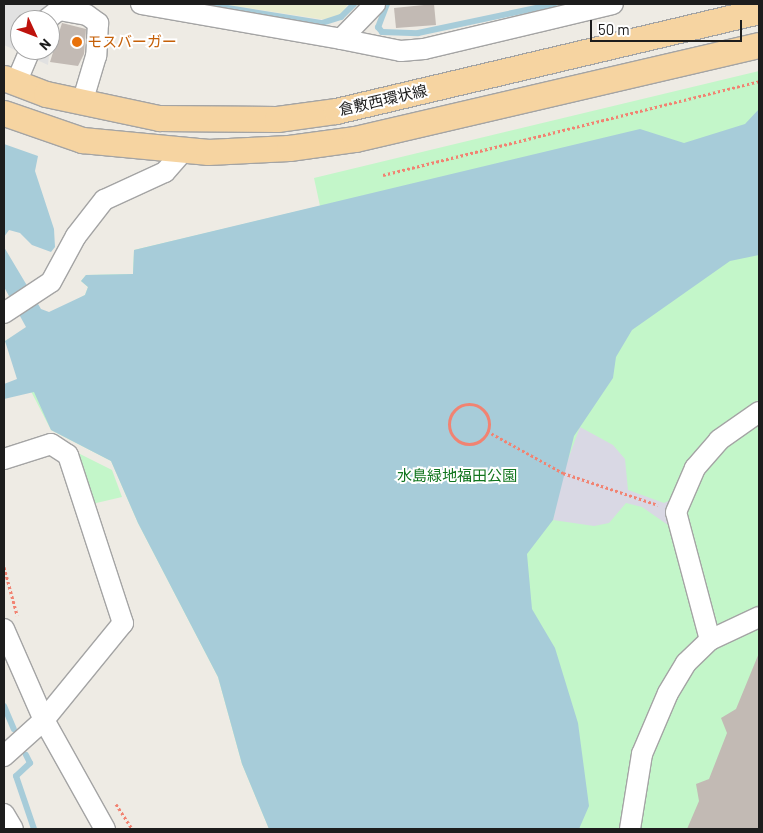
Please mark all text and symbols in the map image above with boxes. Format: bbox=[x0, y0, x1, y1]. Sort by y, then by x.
north arrow bbox=[10, 10, 60, 60]
scale bar bbox=[593, 10, 746, 42]
text: 50 m bbox=[598, 20, 630, 38]
place label: モスバーガー bbox=[87, 33, 177, 51]
text: N bbox=[36, 36, 55, 54]
marker: モスバーガー bbox=[71, 36, 83, 48]
street label: 倉敷西環状線 bbox=[337, 81, 429, 119]
park label: 水島緑地福田公園 bbox=[397, 467, 517, 485]

